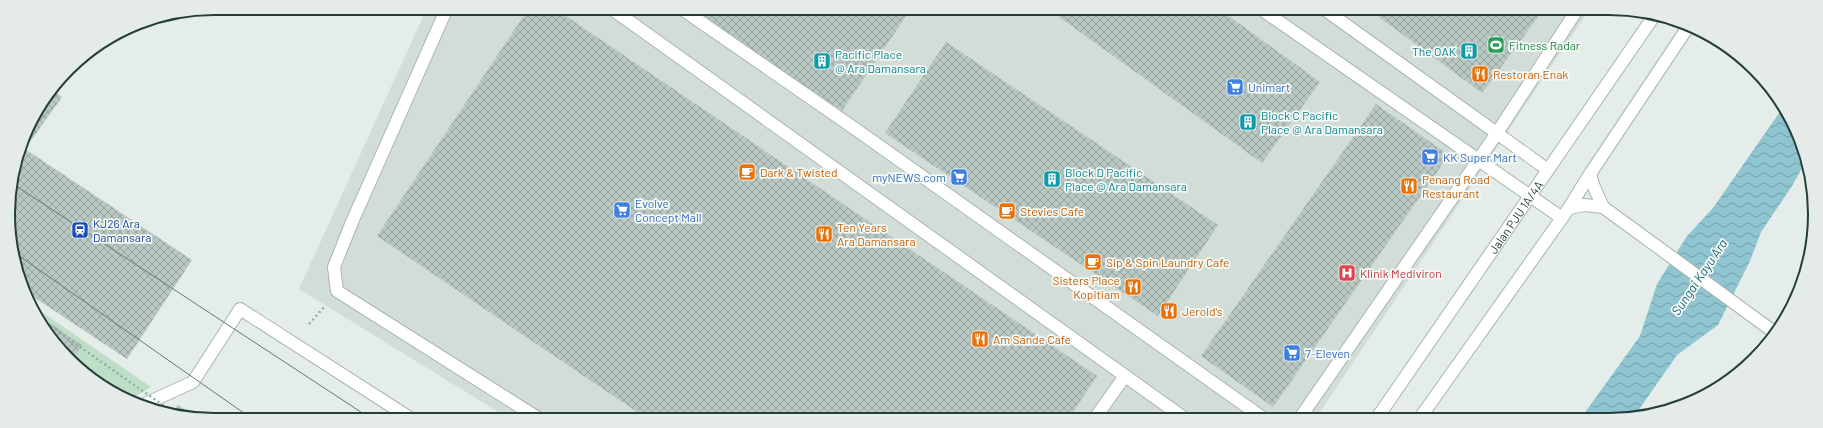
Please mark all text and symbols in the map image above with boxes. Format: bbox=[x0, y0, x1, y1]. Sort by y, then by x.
sports icon: Fitness Radar bbox=[1486, 35, 1506, 55]
place label: Fitness Radar bbox=[1509, 38, 1581, 52]
building icon: The OAK bbox=[1459, 41, 1479, 61]
place label: The OAK bbox=[1412, 44, 1457, 58]
place label: Pacific Place @ Ara Damansara bbox=[835, 47, 926, 75]
building icon: Pacific Place @ Ara Damansara bbox=[812, 51, 832, 71]
restaurant icon: Restoran Enak bbox=[1470, 64, 1490, 84]
place label: Restoran Enak bbox=[1493, 67, 1568, 81]
supermarket icon: Unimart bbox=[1225, 77, 1245, 97]
place label: Unimart bbox=[1248, 80, 1290, 94]
place label: Block C Pacific Place @ Ara Damansara bbox=[1261, 108, 1383, 136]
building icon: Block C Pacific Place @ Ara Damansara bbox=[1238, 112, 1258, 132]
supermarket icon: KK Super Mart bbox=[1420, 147, 1440, 167]
place label: KK Super Mart bbox=[1443, 150, 1517, 164]
cafe icon: Dark & Twisted bbox=[737, 162, 757, 182]
place label: Dark & Twisted bbox=[760, 165, 838, 179]
place label: Block D Pacific Place @ Ara Damansara bbox=[1065, 165, 1187, 193]
supermarket icon: myNEWS.com bbox=[949, 167, 969, 187]
building icon: Block D Pacific Place @ Ara Damansara bbox=[1042, 169, 1062, 189]
place label: myNEWS.com bbox=[872, 170, 946, 184]
place label: Penang Road Restaurant bbox=[1422, 172, 1490, 200]
restaurant icon: Penang Road Restaurant bbox=[1399, 176, 1419, 196]
street label: Jalan PJU 1A/4A bbox=[1485, 178, 1545, 256]
place label: Evolve Concept Mall bbox=[635, 196, 701, 224]
supermarket icon: Evolve Concept Mall bbox=[612, 200, 632, 220]
cafe icon: Stevies Cafe bbox=[997, 201, 1017, 221]
place label: Stevies Cafe bbox=[1020, 204, 1084, 218]
place label: KJ26 Ara Damansara bbox=[93, 216, 151, 244]
station icon: KJ26 Ara Damansara bbox=[70, 220, 90, 240]
place label: Ten Years Ara Damansara bbox=[837, 220, 916, 248]
restaurant icon: Ten Years Ara Damansara bbox=[814, 224, 834, 244]
water label: Sungai Kayu Ara bbox=[1668, 236, 1731, 318]
cafe icon: Sip & Spin Laundry Cafe bbox=[1083, 252, 1103, 272]
place label: Sip & Spin Laundry Cafe bbox=[1106, 255, 1229, 269]
hospital icon: Klinik Mediviron bbox=[1337, 263, 1357, 283]
place label: Klinik Mediviron bbox=[1360, 266, 1442, 280]
place label: Sisters Place Kopitiam bbox=[1052, 273, 1120, 301]
restaurant icon: Sisters Place Kopitiam bbox=[1123, 277, 1143, 297]
restaurant icon: Jerold's bbox=[1159, 301, 1179, 321]
place label: Jerold's bbox=[1182, 304, 1223, 318]
restaurant icon: Am Sande Cafe bbox=[970, 329, 990, 349]
place label: Am Sande Cafe bbox=[993, 332, 1071, 346]
supermarket icon: 7-Eleven bbox=[1282, 343, 1302, 363]
place label: 7-Eleven bbox=[1305, 346, 1350, 360]

